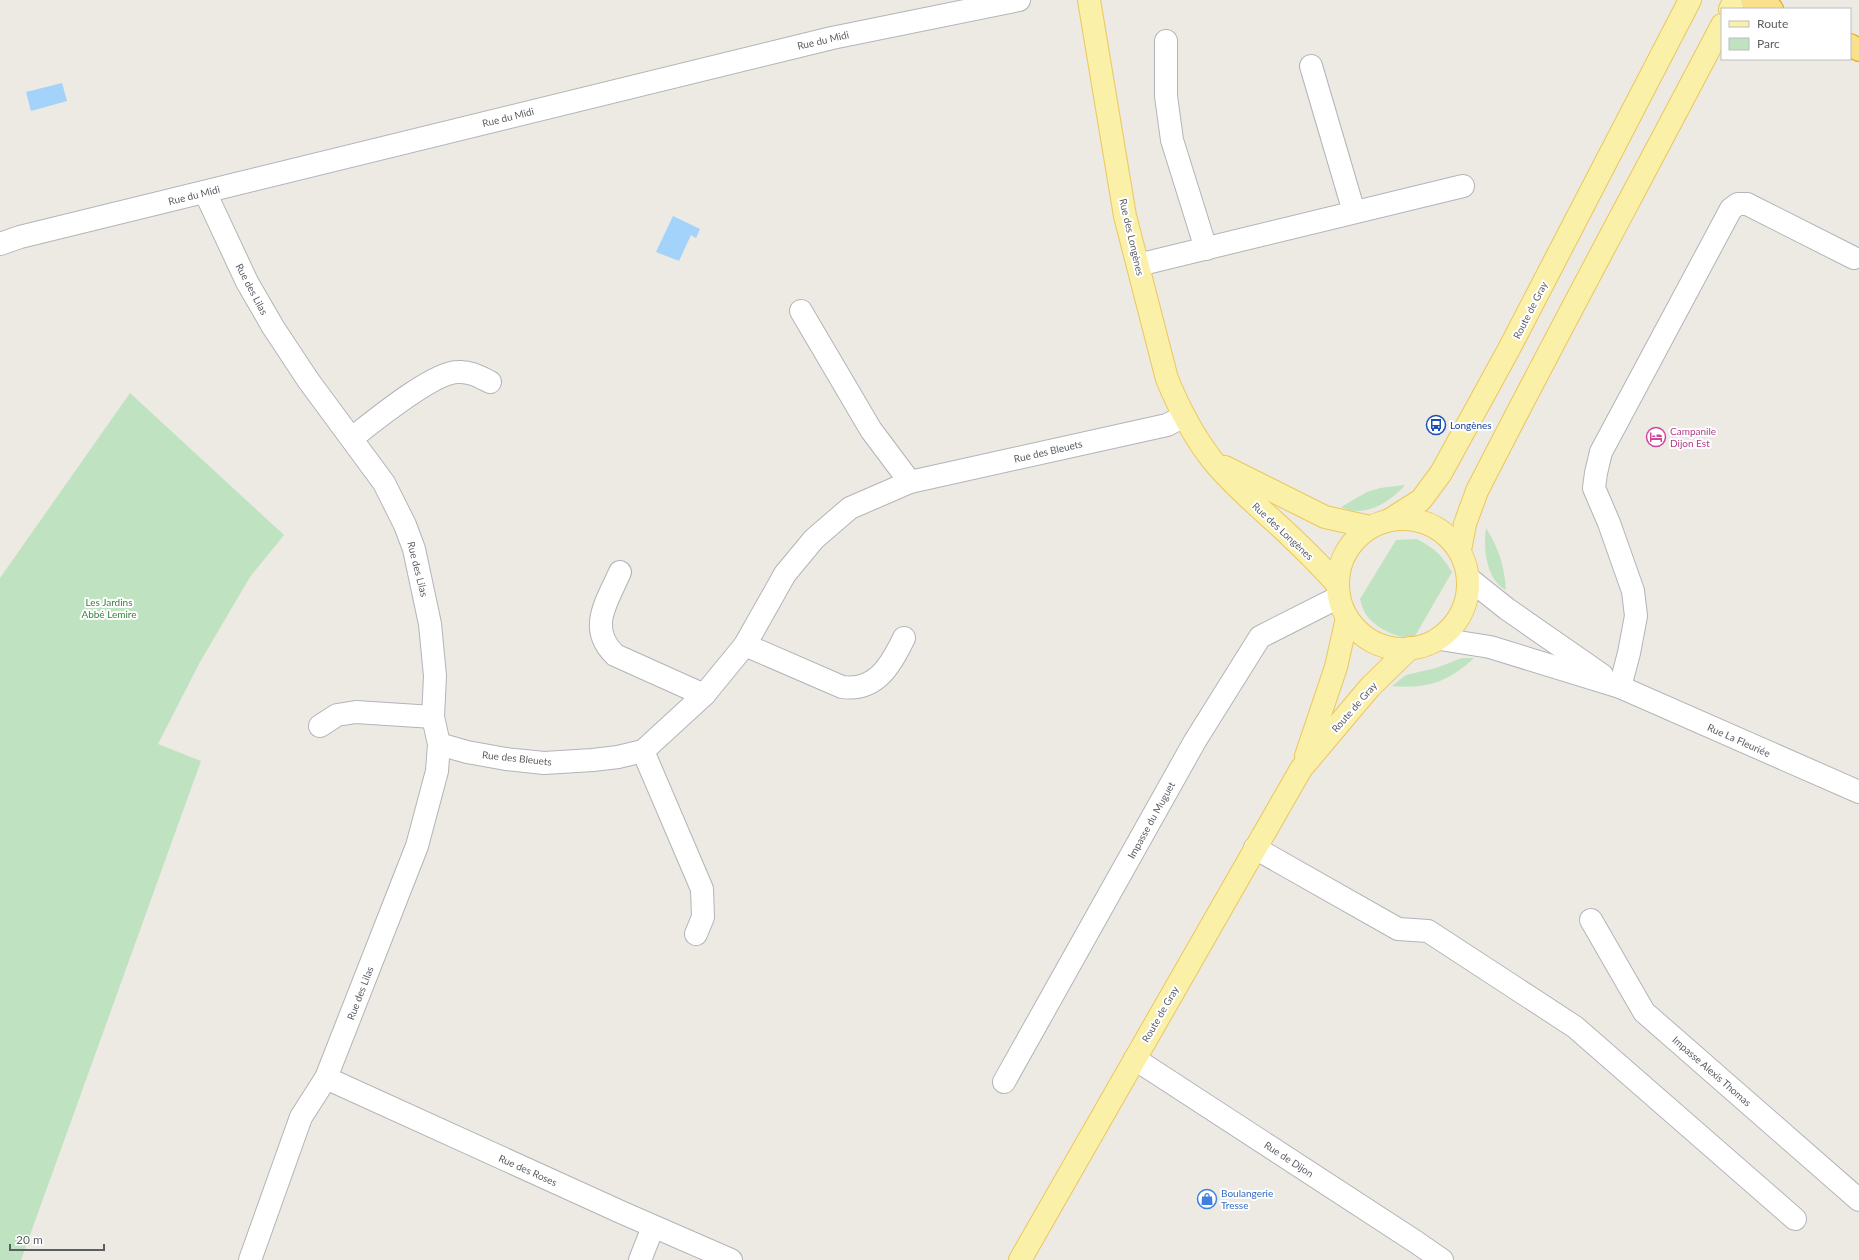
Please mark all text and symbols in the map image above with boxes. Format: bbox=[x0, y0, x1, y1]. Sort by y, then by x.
legend bbox=[1721, 8, 1851, 60]
text: Route bbox=[1757, 16, 1788, 31]
street label: Rue du Midi bbox=[796, 28, 850, 52]
text: Parc bbox=[1757, 36, 1780, 51]
street label: Rue du Midi bbox=[481, 105, 535, 129]
street label: Rue du Midi bbox=[167, 183, 221, 207]
street label: Rue des Longènes bbox=[1117, 197, 1147, 277]
street label: Rue des Lilas bbox=[233, 261, 271, 317]
street label: Route de Gray bbox=[1510, 279, 1550, 341]
bus stop icon: Longènes bbox=[1425, 414, 1447, 436]
place label: Longènes bbox=[1450, 419, 1492, 431]
place label: Campanile Dijon Est bbox=[1670, 425, 1716, 449]
hotel icon: Campanile Dijon Est bbox=[1645, 426, 1667, 448]
street label: Rue des Bleuets bbox=[1013, 437, 1083, 465]
street label: Rue des Longènes bbox=[1250, 500, 1316, 562]
street label: Rue des Lilas bbox=[405, 540, 431, 598]
park label: Les Jardins Abbé Lemire bbox=[81, 596, 137, 620]
street label: Route de Gray bbox=[1329, 679, 1380, 735]
street label: Rue La Fleuriée bbox=[1706, 721, 1772, 759]
street label: Rue des Bleuets bbox=[482, 748, 552, 768]
street label: Impasse du Muguet bbox=[1125, 779, 1177, 861]
street label: Rue des Lilas bbox=[344, 964, 376, 1022]
street label: Route de Gray bbox=[1139, 983, 1181, 1044]
street label: Impasse Alexis Thomas bbox=[1670, 1033, 1754, 1109]
street label: Rue de Dijon bbox=[1262, 1139, 1316, 1179]
street label: Rue des Roses bbox=[497, 1152, 559, 1188]
place label: Boulangerie Tresse bbox=[1221, 1187, 1273, 1211]
shop icon: Boulangerie Tresse bbox=[1196, 1188, 1218, 1210]
scale bar bbox=[10, 1226, 104, 1252]
text: 20 m bbox=[16, 1232, 43, 1247]

